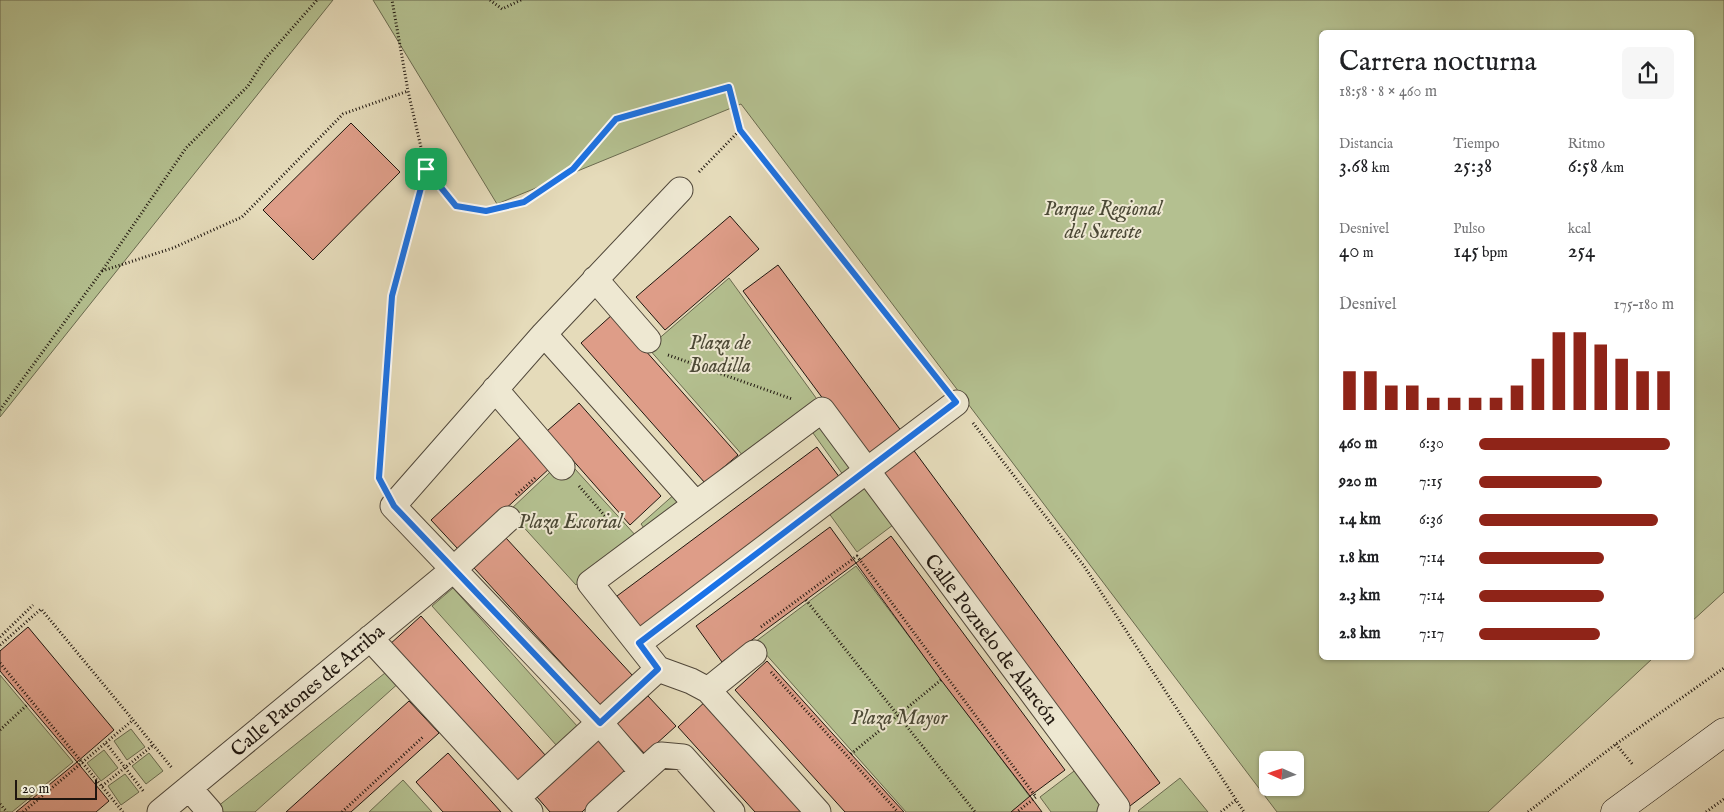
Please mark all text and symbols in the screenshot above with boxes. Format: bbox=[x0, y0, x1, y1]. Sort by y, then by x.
text: Carrera nocturna bbox=[1339, 45, 1536, 80]
button: share bbox=[1622, 47, 1674, 99]
text: 18:58 · 8 × 460 m bbox=[1339, 82, 1437, 102]
text: Distancia bbox=[1339, 135, 1393, 153]
text: Tiempo bbox=[1453, 135, 1500, 153]
text: Ritmo bbox=[1568, 135, 1605, 153]
pin bbox=[405, 148, 447, 190]
text: 3.68 bbox=[1339, 153, 1368, 180]
text: 25:38 bbox=[1453, 153, 1492, 180]
text: 6:58 bbox=[1568, 153, 1598, 180]
icon: arrive bbox=[412, 155, 440, 183]
text: km bbox=[1368, 159, 1390, 177]
text: /km bbox=[1598, 159, 1624, 177]
park label: Parque Regional del Sureste bbox=[1044, 197, 1164, 245]
text: Desnivel bbox=[1339, 220, 1389, 238]
text: Pulso bbox=[1453, 220, 1485, 238]
text: kcal bbox=[1568, 220, 1591, 238]
text: 40 bbox=[1339, 238, 1360, 265]
text: 145 bbox=[1453, 238, 1479, 265]
text: 254 bbox=[1568, 238, 1595, 265]
text: m bbox=[1360, 244, 1374, 262]
text: bpm bbox=[1479, 244, 1508, 262]
text: Desnivel bbox=[1339, 295, 1396, 315]
text: 175–180 m bbox=[1613, 295, 1674, 315]
park label: Plaza de Boadilla bbox=[689, 331, 751, 379]
text: 460 m bbox=[1339, 434, 1377, 454]
text: 6:30 bbox=[1419, 434, 1444, 454]
text: 920 m bbox=[1339, 472, 1377, 492]
text: 7:15 bbox=[1419, 472, 1442, 492]
park label: Plaza Escorial bbox=[518, 510, 624, 535]
text: 1.4 km bbox=[1339, 510, 1381, 530]
text: 6:36 bbox=[1419, 510, 1443, 530]
text: 1.8 km bbox=[1339, 548, 1379, 568]
text: 7:14 bbox=[1419, 548, 1445, 568]
street label: Calle Pozuelo de Alarcón bbox=[918, 549, 1064, 731]
text: 2.3 km bbox=[1339, 586, 1380, 606]
text: 7:14 bbox=[1419, 586, 1445, 606]
street label: Calle Patones de Arriba bbox=[226, 619, 390, 763]
text: 2.8 km bbox=[1339, 624, 1381, 644]
text: 7:17 bbox=[1419, 624, 1444, 644]
park label: Plaza Mayor bbox=[851, 706, 948, 731]
north arrow bbox=[1259, 751, 1304, 796]
map controls bbox=[1259, 751, 1304, 796]
scale bar bbox=[15, 777, 98, 800]
text: 20 m bbox=[22, 780, 49, 798]

